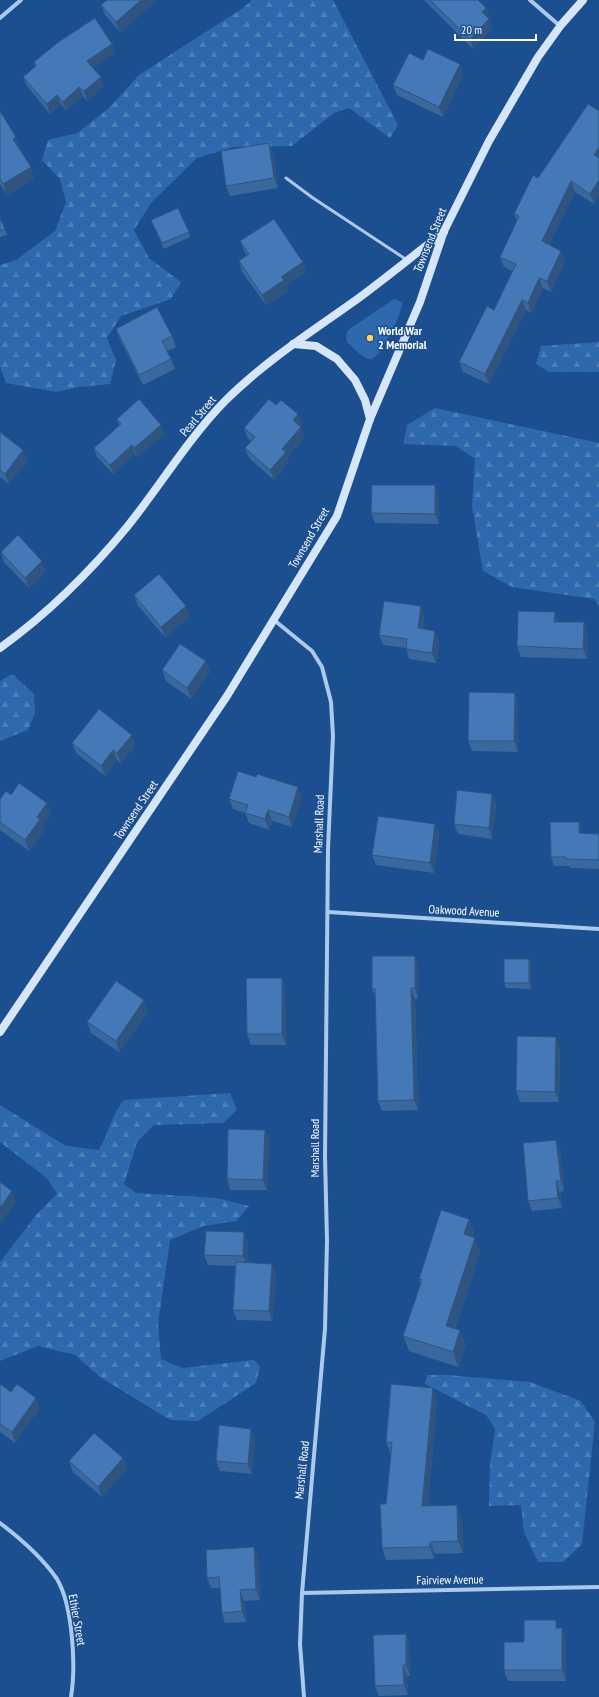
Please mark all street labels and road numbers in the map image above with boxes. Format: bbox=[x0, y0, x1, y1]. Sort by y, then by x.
street label: Townsend Street bbox=[410, 205, 450, 274]
street label: Pearl Street bbox=[176, 392, 219, 439]
street label: Townsend Street bbox=[285, 504, 333, 571]
street label: Townsend Street bbox=[110, 777, 161, 842]
street label: Marshall Road bbox=[310, 794, 327, 853]
street label: Oakwood Avenue bbox=[428, 901, 500, 920]
street label: Marshall Road bbox=[307, 1119, 322, 1177]
street label: Marshall Road bbox=[291, 1440, 312, 1500]
street label: Fairview Avenue bbox=[416, 1571, 484, 1588]
street label: Ethier Street bbox=[66, 1593, 90, 1647]

